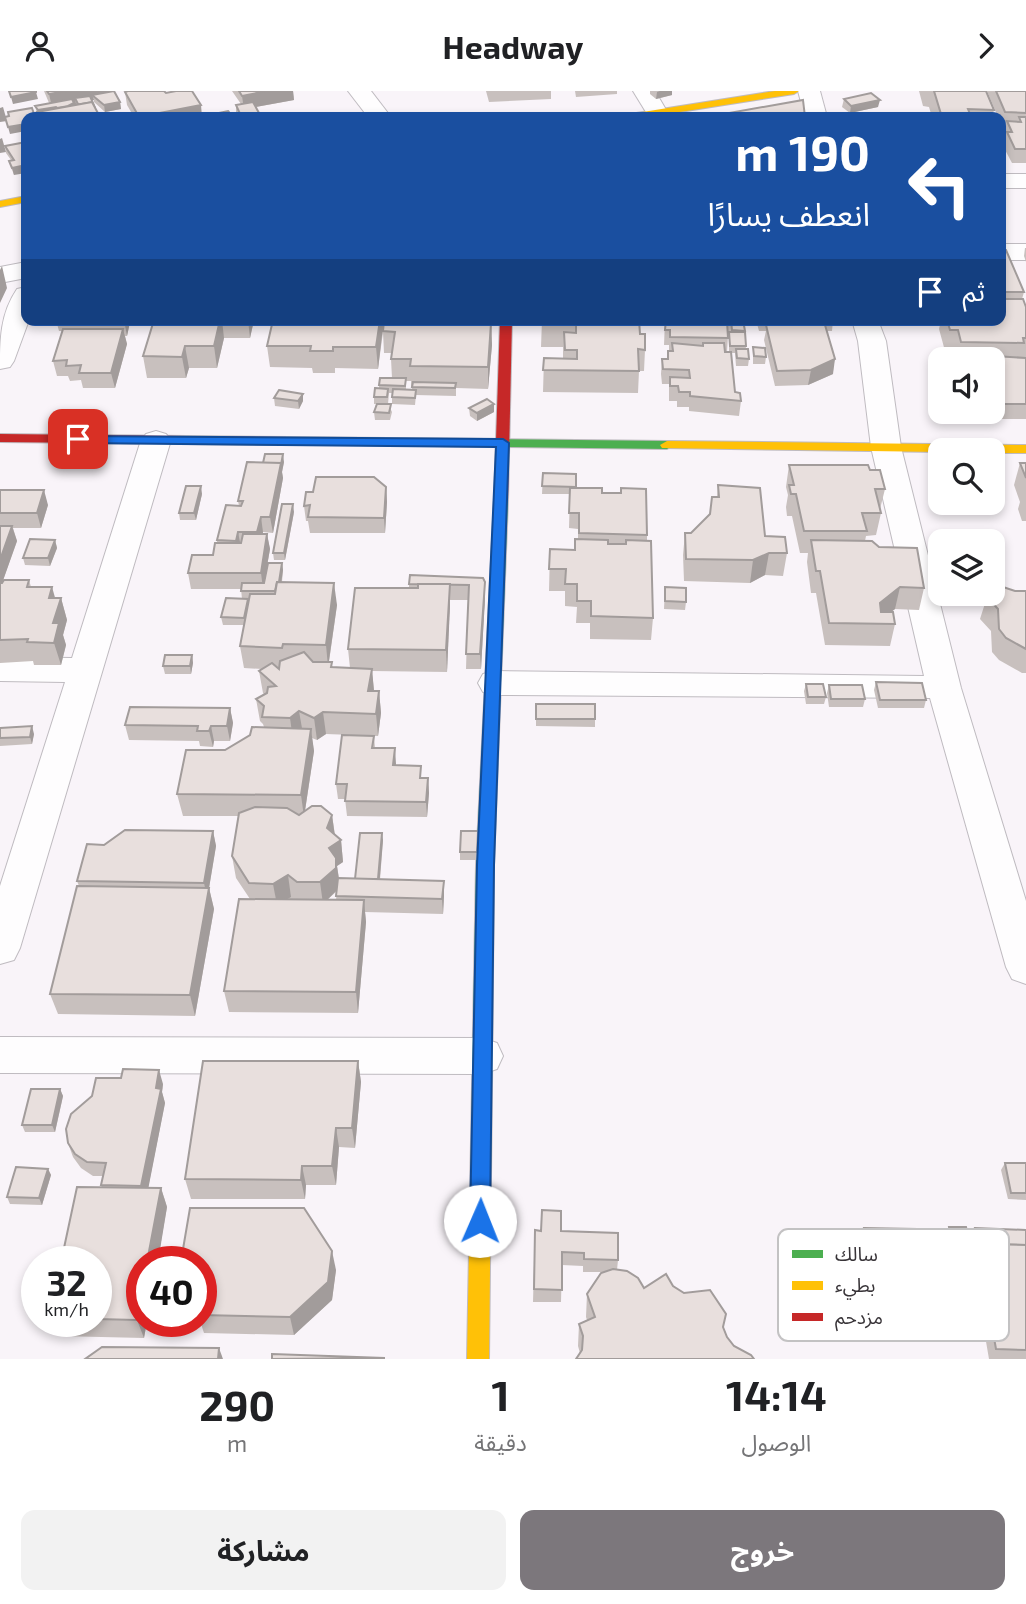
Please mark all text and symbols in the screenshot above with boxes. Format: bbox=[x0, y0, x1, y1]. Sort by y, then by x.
icon: person bbox=[21, 27, 59, 65]
text: Headway bbox=[443, 27, 583, 65]
icon: forward bbox=[967, 27, 1005, 65]
text: 190 m bbox=[735, 122, 870, 181]
icon: left bbox=[894, 140, 985, 231]
text: انعطف يسارًا bbox=[707, 194, 870, 232]
icon: arrive bbox=[911, 273, 949, 311]
text: ثم bbox=[963, 275, 985, 306]
map controls bbox=[928, 347, 1005, 606]
button: sound bbox=[928, 347, 1005, 424]
pin bbox=[48, 409, 108, 469]
icon: arrive bbox=[59, 420, 97, 458]
button: search bbox=[928, 438, 1005, 515]
button: layers bbox=[928, 529, 1005, 606]
position arrow bbox=[443, 1184, 517, 1258]
legend bbox=[778, 1229, 1009, 1341]
text: سالك bbox=[835, 1242, 878, 1265]
speed limit sign: 40 bbox=[126, 1246, 217, 1337]
text: 32 bbox=[46, 1261, 87, 1303]
text: بطيء bbox=[835, 1273, 875, 1300]
text: km/h bbox=[44, 1298, 89, 1320]
text: مزدحم bbox=[835, 1305, 883, 1332]
text: 1 bbox=[491, 1369, 510, 1419]
text: 14:14 bbox=[726, 1369, 827, 1419]
text: 290 bbox=[199, 1379, 275, 1429]
text: دقيقة bbox=[474, 1428, 527, 1456]
text: الوصول bbox=[741, 1428, 811, 1456]
text: m bbox=[227, 1429, 247, 1457]
button: مشاركة bbox=[21, 1510, 506, 1590]
button: خروج bbox=[520, 1510, 1005, 1590]

